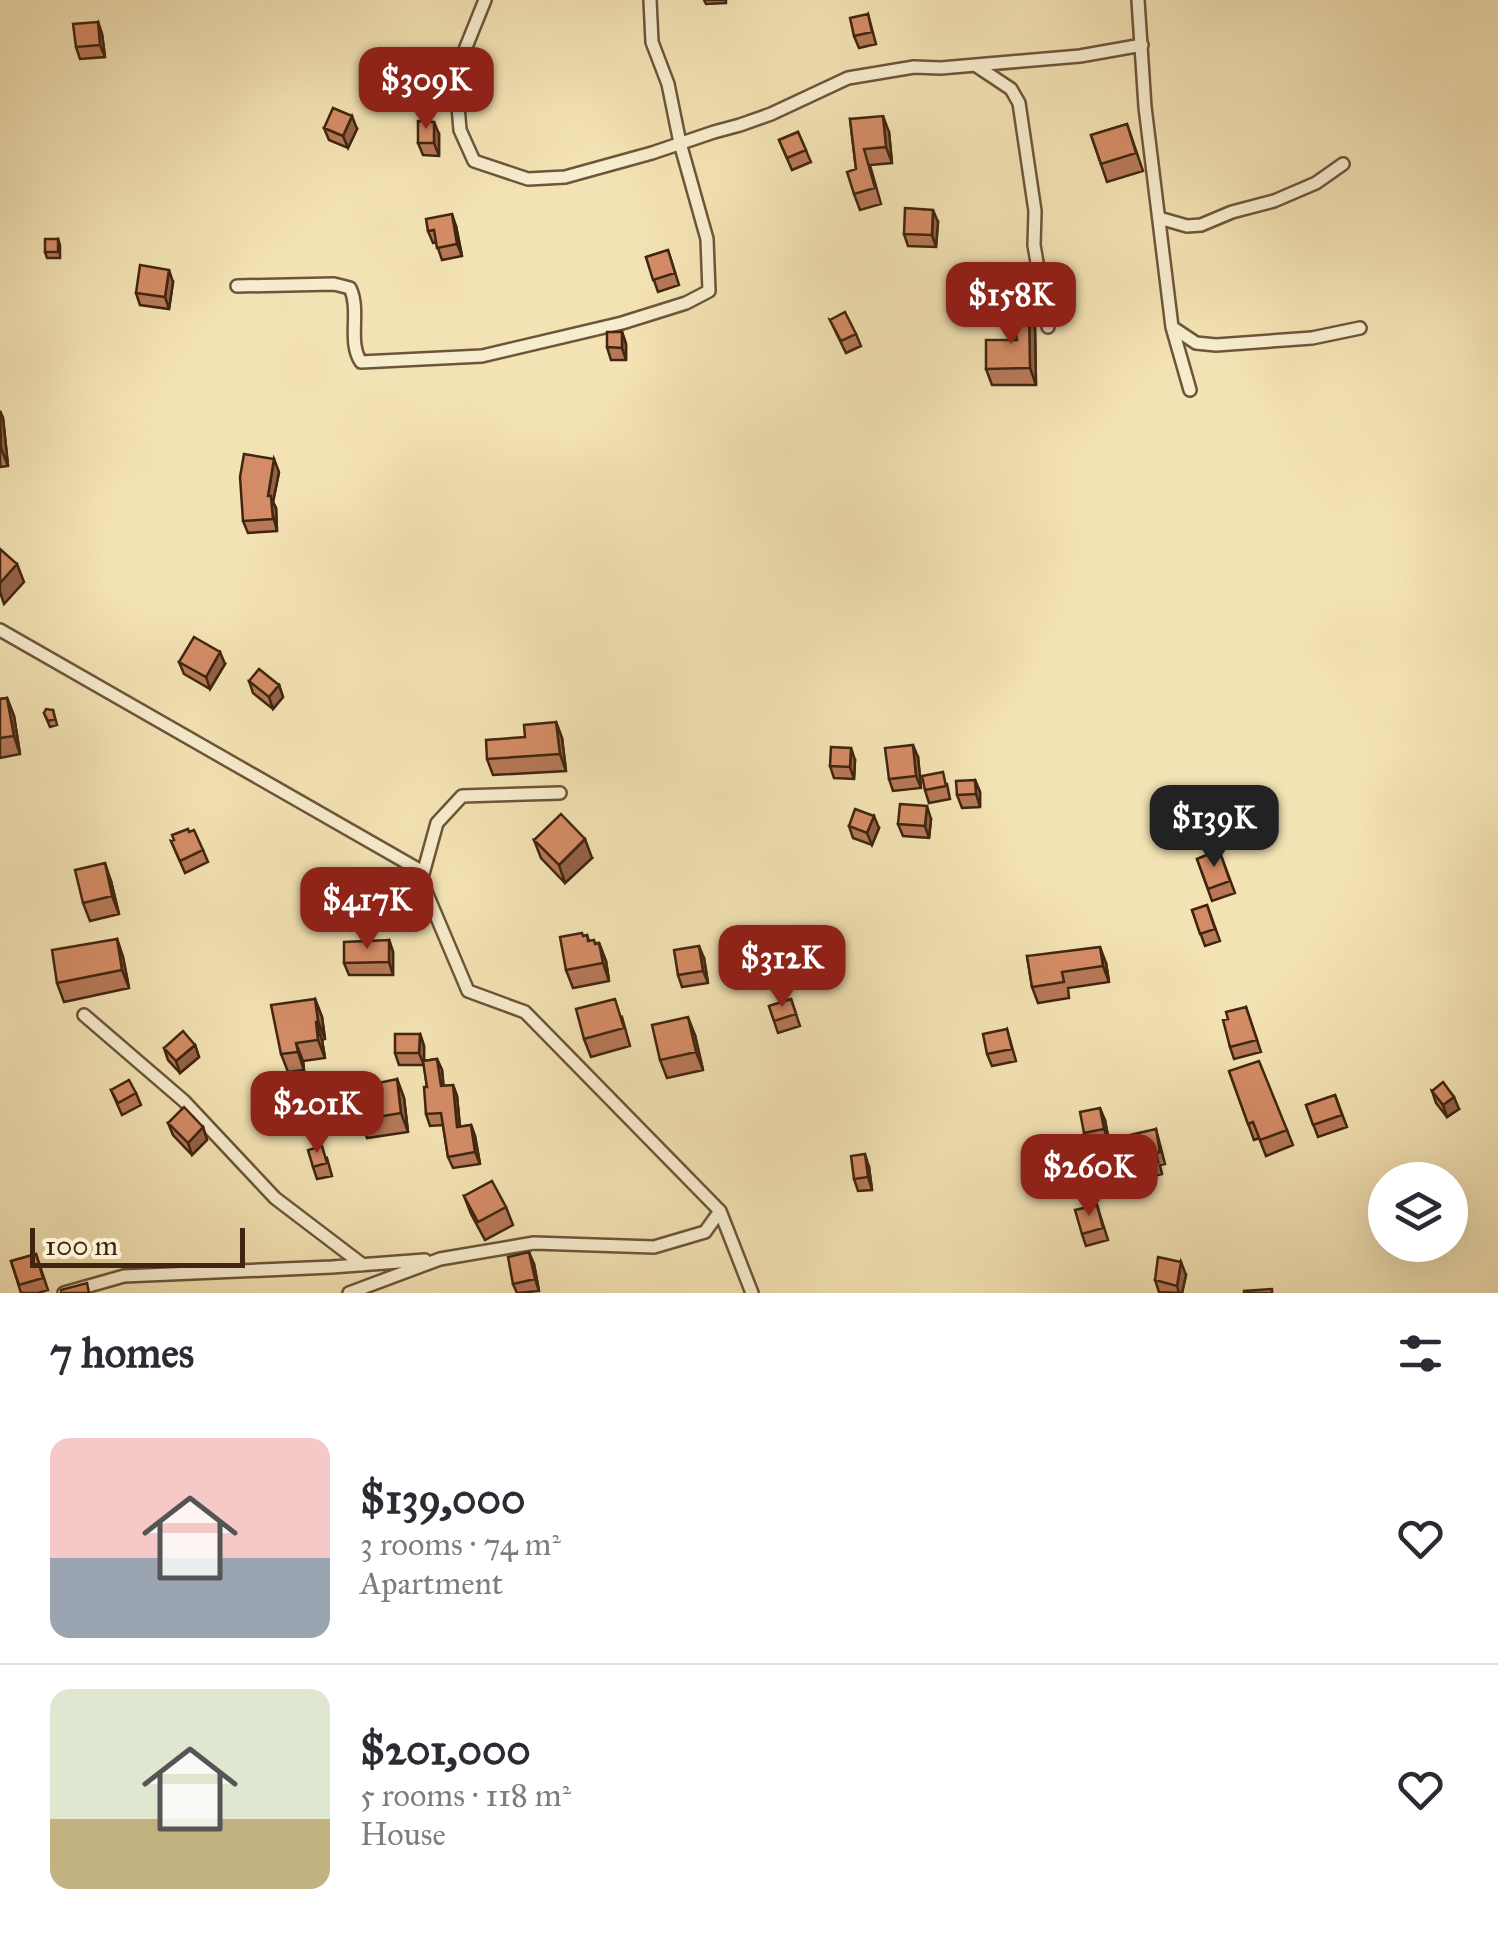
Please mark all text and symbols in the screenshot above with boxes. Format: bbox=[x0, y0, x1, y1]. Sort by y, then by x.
pin: $309K bbox=[356, 47, 496, 132]
text: $309K bbox=[381, 60, 471, 99]
pin: $158K bbox=[941, 262, 1081, 347]
text: $158K bbox=[968, 275, 1054, 314]
pin: $139K bbox=[1144, 785, 1284, 870]
text: $139K bbox=[1172, 798, 1256, 837]
pin: $417K bbox=[297, 867, 437, 952]
text: $417K bbox=[322, 880, 412, 919]
pin: $312K bbox=[712, 925, 852, 1010]
text: $312K bbox=[740, 938, 824, 977]
pin: $201K bbox=[247, 1071, 387, 1156]
text: $201K bbox=[273, 1084, 361, 1123]
pin: $260K bbox=[1019, 1134, 1159, 1219]
text: $260K bbox=[1043, 1147, 1135, 1186]
map controls bbox=[1368, 1162, 1468, 1262]
button: layers bbox=[1368, 1162, 1468, 1262]
scale bar bbox=[30, 1223, 245, 1268]
text: 100 m bbox=[45, 1228, 118, 1263]
icon: filters bbox=[1393, 1326, 1448, 1381]
text: 7 homes bbox=[50, 1327, 194, 1379]
text: $139,000 bbox=[360, 1473, 525, 1525]
icon: home bbox=[130, 1478, 250, 1598]
icon: heart bbox=[1393, 1511, 1448, 1566]
text: 3 rooms · 74 m² bbox=[360, 1525, 561, 1564]
text: Apartment bbox=[360, 1564, 503, 1603]
text: $201,000 bbox=[360, 1724, 531, 1776]
icon: home bbox=[130, 1729, 250, 1849]
icon: heart bbox=[1393, 1762, 1448, 1817]
text: 5 rooms · 118 m² bbox=[360, 1776, 571, 1815]
text: House bbox=[360, 1815, 446, 1854]

